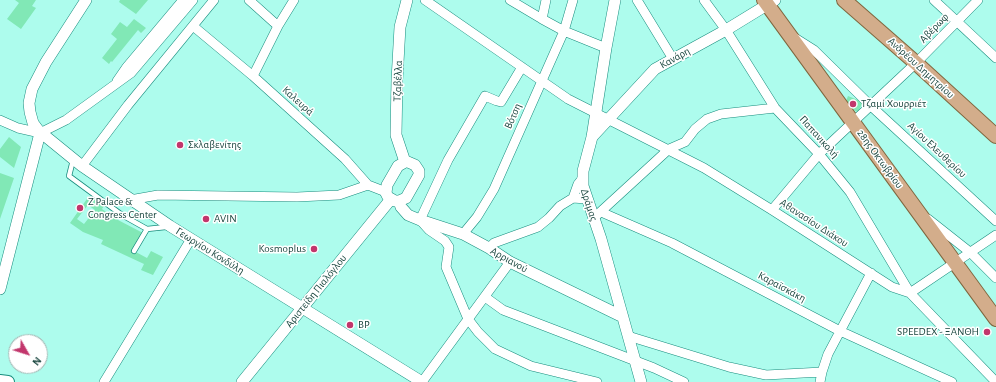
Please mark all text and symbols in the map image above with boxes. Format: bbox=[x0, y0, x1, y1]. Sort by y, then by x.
street label: Αβέρωφ bbox=[917, 10, 951, 46]
street label: Ανδρέου Δημητρίου bbox=[885, 35, 957, 101]
street label: Κανάρη bbox=[658, 44, 692, 72]
street label: Τζαβέλλα bbox=[391, 60, 405, 102]
street label: Καλευρά bbox=[280, 83, 316, 119]
place label: Τζαμί Χουρριέτ bbox=[861, 97, 926, 111]
marker: Τζαμί Χουρριέτ bbox=[848, 99, 858, 109]
street label: Βότση bbox=[502, 101, 524, 131]
street label: Παπανικολή bbox=[796, 113, 842, 161]
street label: Αγίου Ελευθερίου bbox=[905, 119, 969, 181]
street label: 28ης Οκτωβρίου bbox=[854, 127, 906, 191]
place label: Σκλαβενίτης bbox=[188, 138, 241, 152]
marker: Σκλαβενίτης bbox=[175, 140, 185, 150]
street label: Δράμας bbox=[578, 187, 600, 223]
place label: Z Palace & Congress Center bbox=[88, 195, 157, 221]
street label: Αθανασίου Διάκου bbox=[777, 196, 851, 250]
marker: Z Palace & Congress Center bbox=[75, 203, 85, 213]
place label: AVIN bbox=[214, 212, 237, 226]
marker: AVIN bbox=[201, 214, 211, 224]
street label: Γεωργίου Κονδύλη bbox=[173, 225, 247, 277]
place label: Kosmoplus bbox=[259, 242, 306, 256]
marker: Kosmoplus bbox=[309, 244, 319, 254]
street label: Αρριανού bbox=[488, 244, 530, 276]
street label: Αριστείδη Πιαλόγλου bbox=[282, 252, 350, 330]
street label: Καραϊσκάκη bbox=[756, 269, 808, 305]
place label: BP bbox=[358, 318, 370, 332]
marker: BP bbox=[345, 320, 355, 330]
place label: SPEEDEX - ΞΑΝΘΗ bbox=[897, 325, 979, 339]
marker: SPEEDEX - ΞΑΝΘΗ bbox=[982, 327, 992, 337]
north arrow bbox=[8, 334, 48, 374]
text: N bbox=[30, 355, 44, 368]

